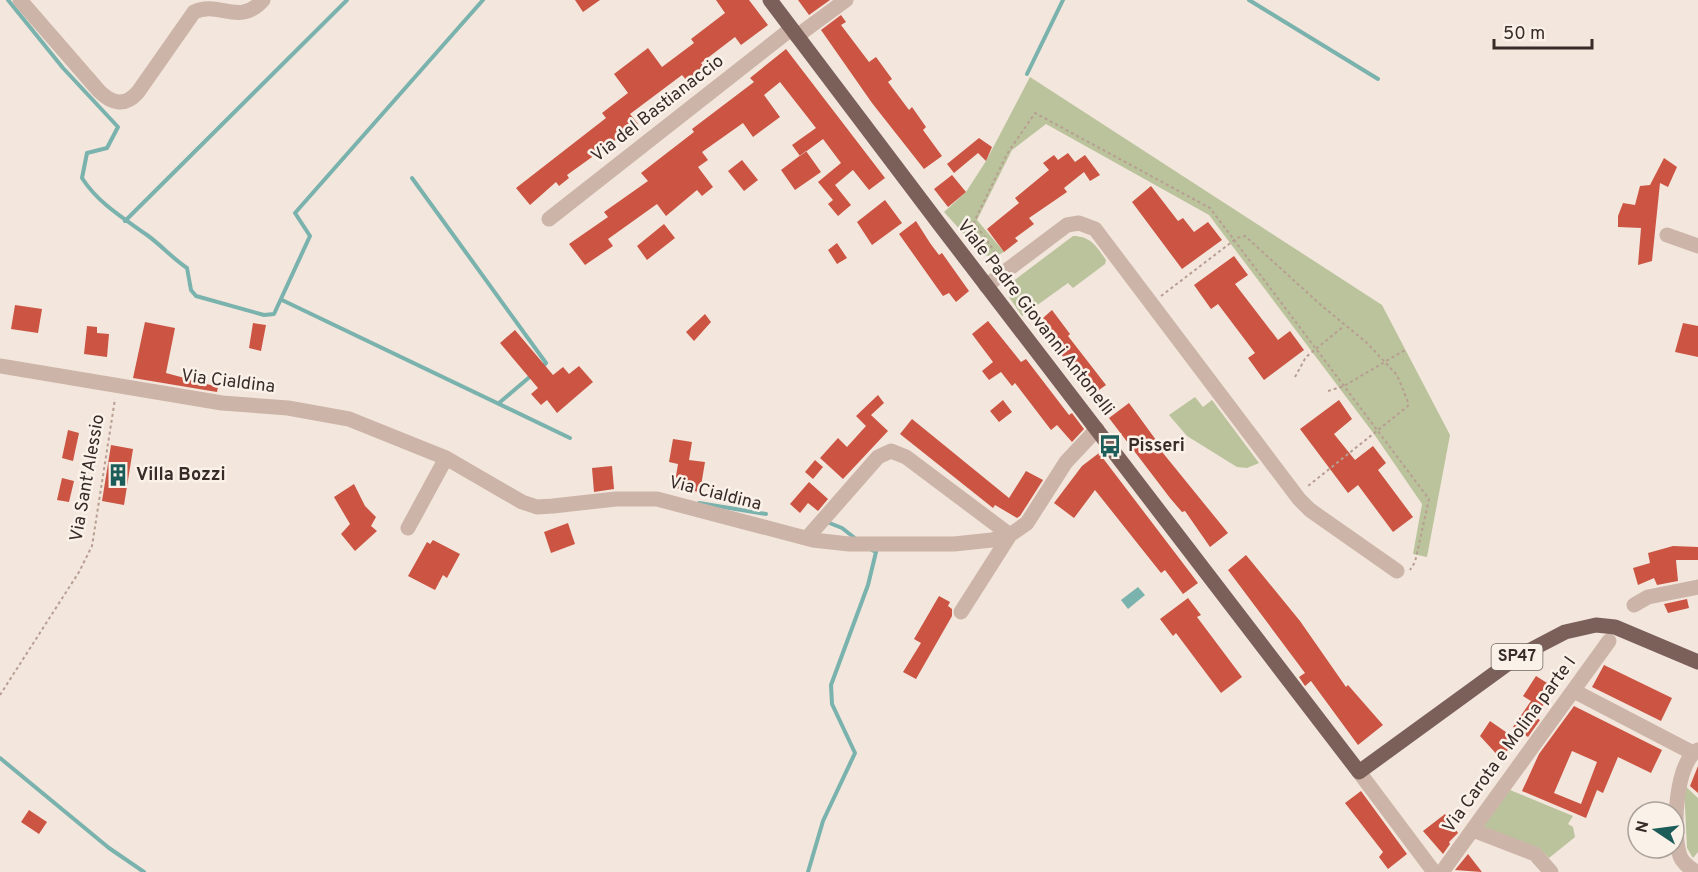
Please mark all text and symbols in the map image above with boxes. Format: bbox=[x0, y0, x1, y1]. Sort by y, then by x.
scale bar bbox=[1494, 12, 1592, 50]
text: 50 m bbox=[1503, 23, 1545, 46]
street label: Via del Bastianaccio bbox=[587, 50, 729, 168]
street label: Viale Padre Giovanni Antonelli bbox=[951, 215, 1119, 421]
street label: Via Cialdina bbox=[180, 365, 276, 399]
street label: Via Sant'Alessio bbox=[65, 413, 111, 543]
bus stop icon: Pisseri bbox=[1097, 433, 1123, 459]
place label: Pisseri bbox=[1128, 435, 1185, 458]
building icon: Villa Bozzi bbox=[105, 462, 131, 488]
place label: Villa Bozzi bbox=[136, 464, 226, 487]
street label: Via Cialdina bbox=[666, 471, 764, 517]
road number: SP47 bbox=[1492, 644, 1543, 670]
street label: Via Carota e Molina parte I bbox=[1438, 652, 1582, 838]
north arrow bbox=[1626, 800, 1686, 860]
text: N bbox=[1632, 819, 1654, 835]

